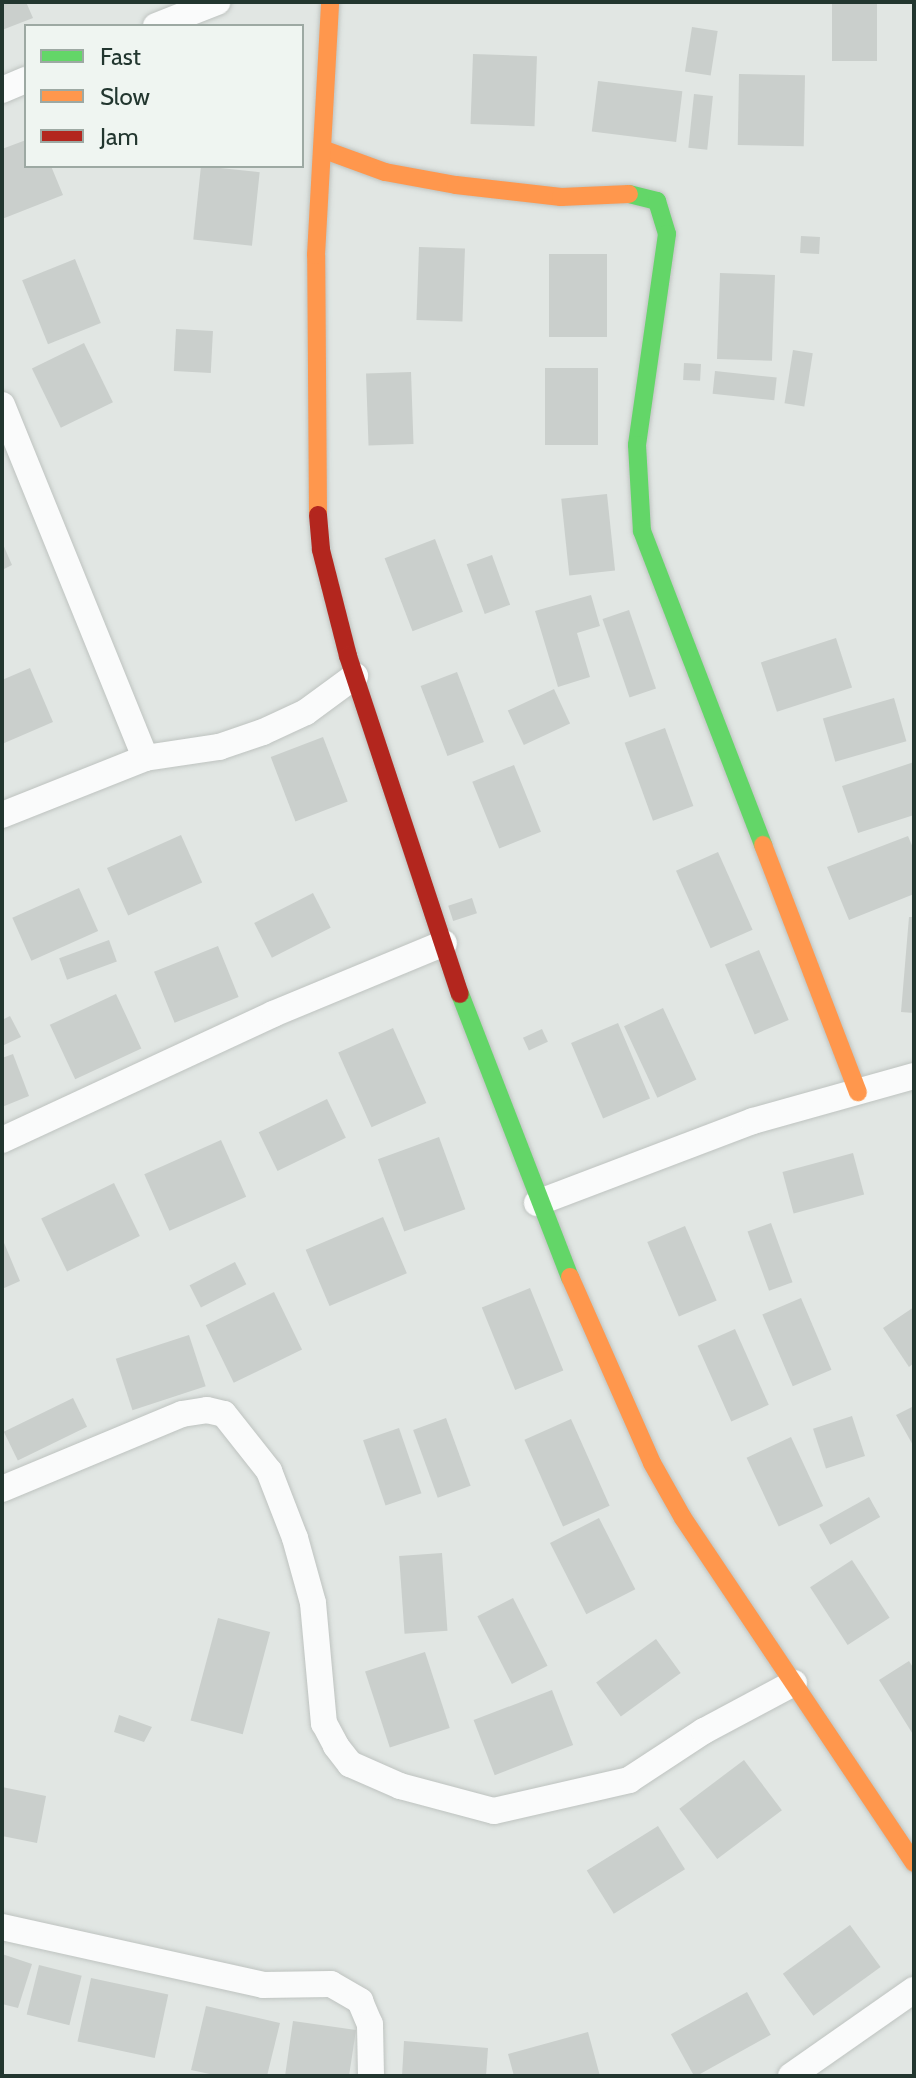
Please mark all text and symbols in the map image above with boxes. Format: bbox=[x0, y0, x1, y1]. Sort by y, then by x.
legend bbox=[24, 24, 304, 168]
text: Fast bbox=[100, 42, 141, 71]
text: Slow bbox=[100, 82, 150, 111]
text: Jam bbox=[100, 122, 138, 151]

